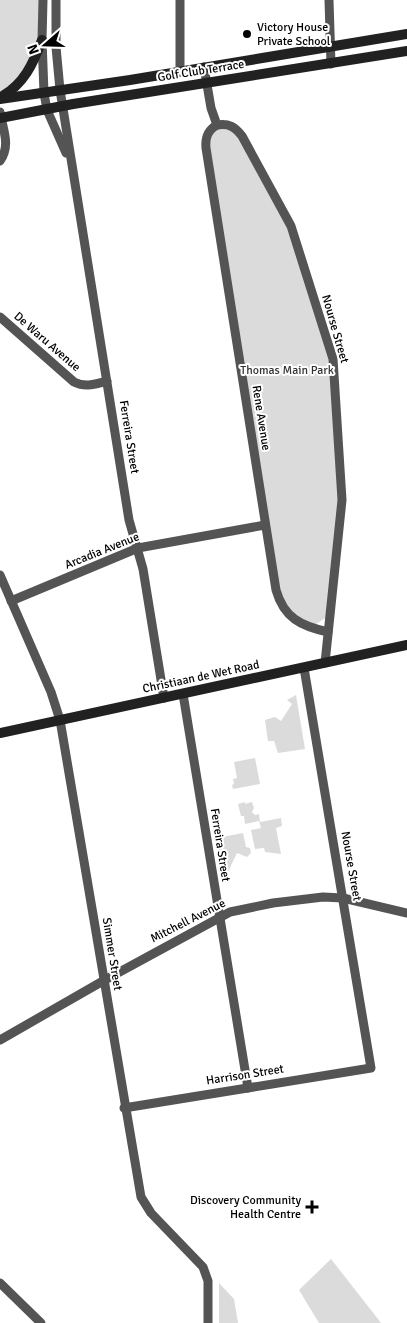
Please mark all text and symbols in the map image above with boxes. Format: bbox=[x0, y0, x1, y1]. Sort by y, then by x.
north arrow bbox=[20, 20, 70, 70]
place label: Victory House Private School bbox=[257, 20, 331, 49]
marker: Victory House Private School bbox=[241, 28, 253, 40]
text: N bbox=[24, 42, 43, 57]
street label: Golf Club Terrace bbox=[157, 57, 245, 85]
street label: Nourse Street bbox=[318, 293, 352, 365]
street label: De Waru Avenue bbox=[11, 309, 83, 375]
park label: Thomas Main Park bbox=[240, 363, 334, 378]
street label: Rene Avenue bbox=[248, 384, 274, 452]
street label: Ferreira Street bbox=[116, 399, 142, 475]
street label: Arcadia Avenue bbox=[63, 529, 141, 573]
street label: Christiaan de Wet Road bbox=[141, 657, 261, 697]
street label: Ferreira Street bbox=[207, 807, 233, 883]
street label: Nourse Street bbox=[337, 830, 365, 902]
street label: Mitchell Avenue bbox=[148, 896, 228, 946]
street label: Simmer Street bbox=[99, 917, 125, 991]
street label: Harrison Street bbox=[205, 1061, 285, 1089]
place label: Discovery Community Health Centre bbox=[190, 1193, 301, 1222]
marker: Discovery Community Health Centre bbox=[305, 1200, 319, 1214]

